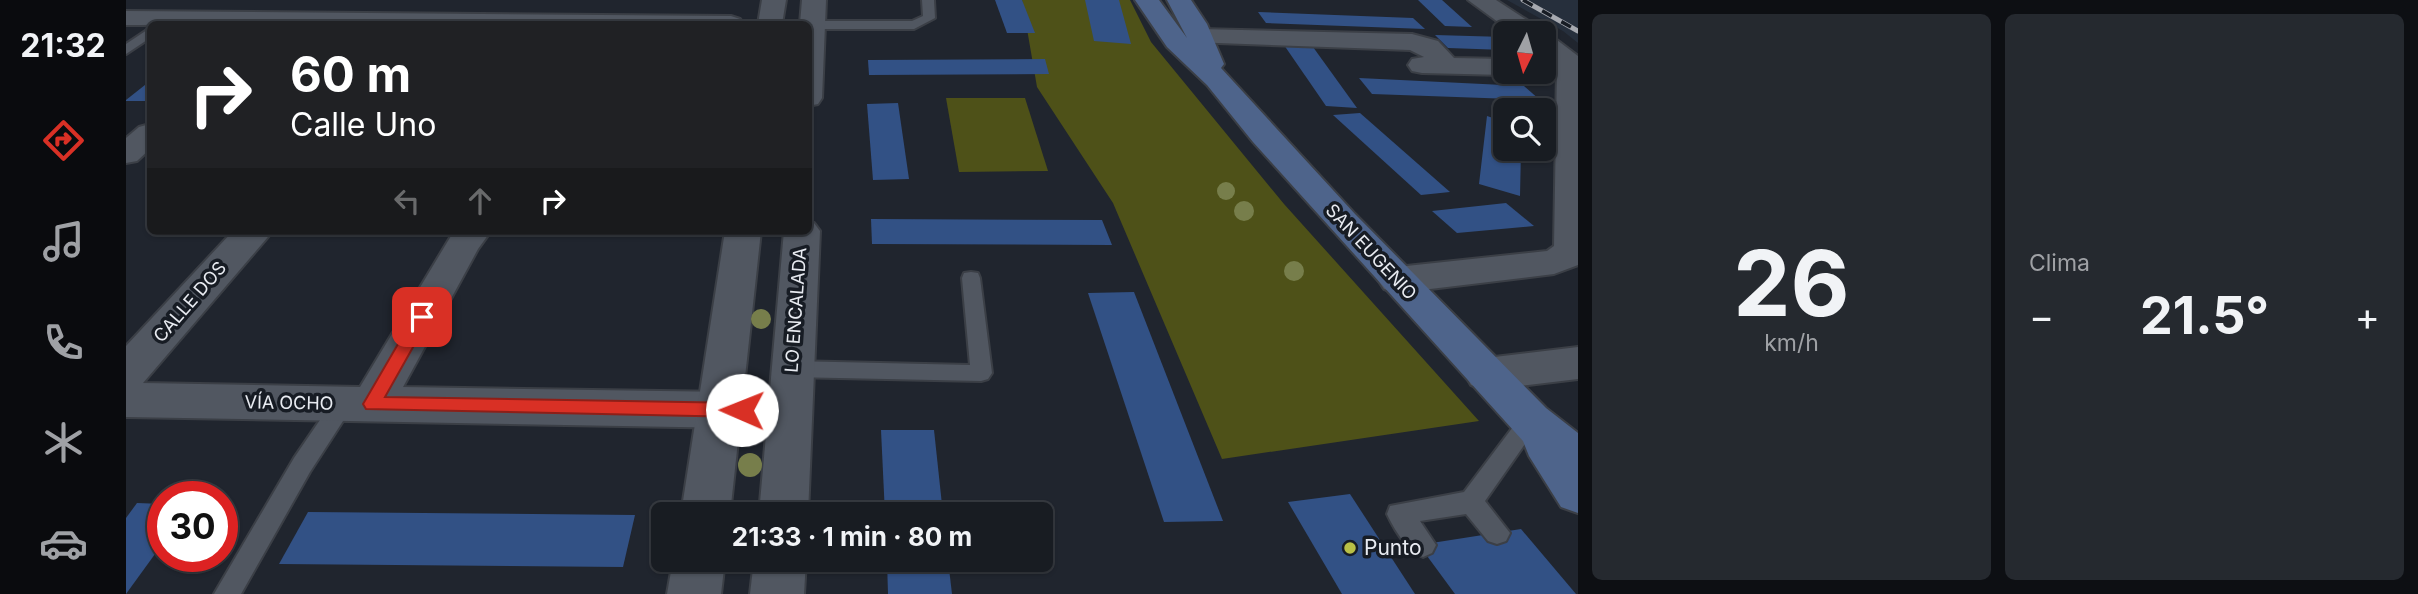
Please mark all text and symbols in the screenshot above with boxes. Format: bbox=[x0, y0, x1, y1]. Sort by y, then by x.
north arrow bbox=[1493, 21, 1556, 84]
map controls bbox=[1493, 21, 1556, 161]
text: 21:32 bbox=[20, 26, 106, 65]
text: 60 m bbox=[290, 45, 411, 104]
icon: right bbox=[175, 49, 266, 140]
button: search bbox=[1493, 98, 1556, 161]
text: Calle Uno bbox=[290, 105, 436, 144]
icon: directions bbox=[39, 116, 88, 165]
icon: left bbox=[388, 182, 426, 220]
icon: ahead bbox=[461, 182, 499, 220]
icon: right bbox=[534, 182, 572, 220]
street label: SAN EUGENIO bbox=[1322, 199, 1421, 304]
icon: music bbox=[39, 217, 88, 266]
text: 26 bbox=[1733, 228, 1850, 338]
street label: LO ENCALADA bbox=[781, 247, 810, 373]
text: Clima bbox=[2029, 249, 2090, 277]
street label: CALLE DOS bbox=[149, 257, 230, 346]
text: 21.5° bbox=[2140, 284, 2269, 347]
pin bbox=[392, 287, 452, 347]
text: − bbox=[2029, 293, 2054, 339]
text: + bbox=[2355, 293, 2380, 339]
icon: arrive bbox=[403, 298, 441, 336]
icon: phone bbox=[39, 318, 88, 367]
text: km/h bbox=[1764, 329, 1819, 357]
position arrow bbox=[705, 373, 779, 447]
street label: VÍA OCHO bbox=[244, 390, 334, 414]
icon: climate bbox=[39, 418, 88, 467]
speed limit sign: 30 bbox=[147, 481, 238, 572]
icon: car bbox=[39, 519, 88, 568]
text: 21:33 · 1 min · 80 m bbox=[732, 521, 972, 552]
place label: Punto bbox=[1364, 535, 1422, 560]
marker: Punto bbox=[1342, 540, 1358, 556]

